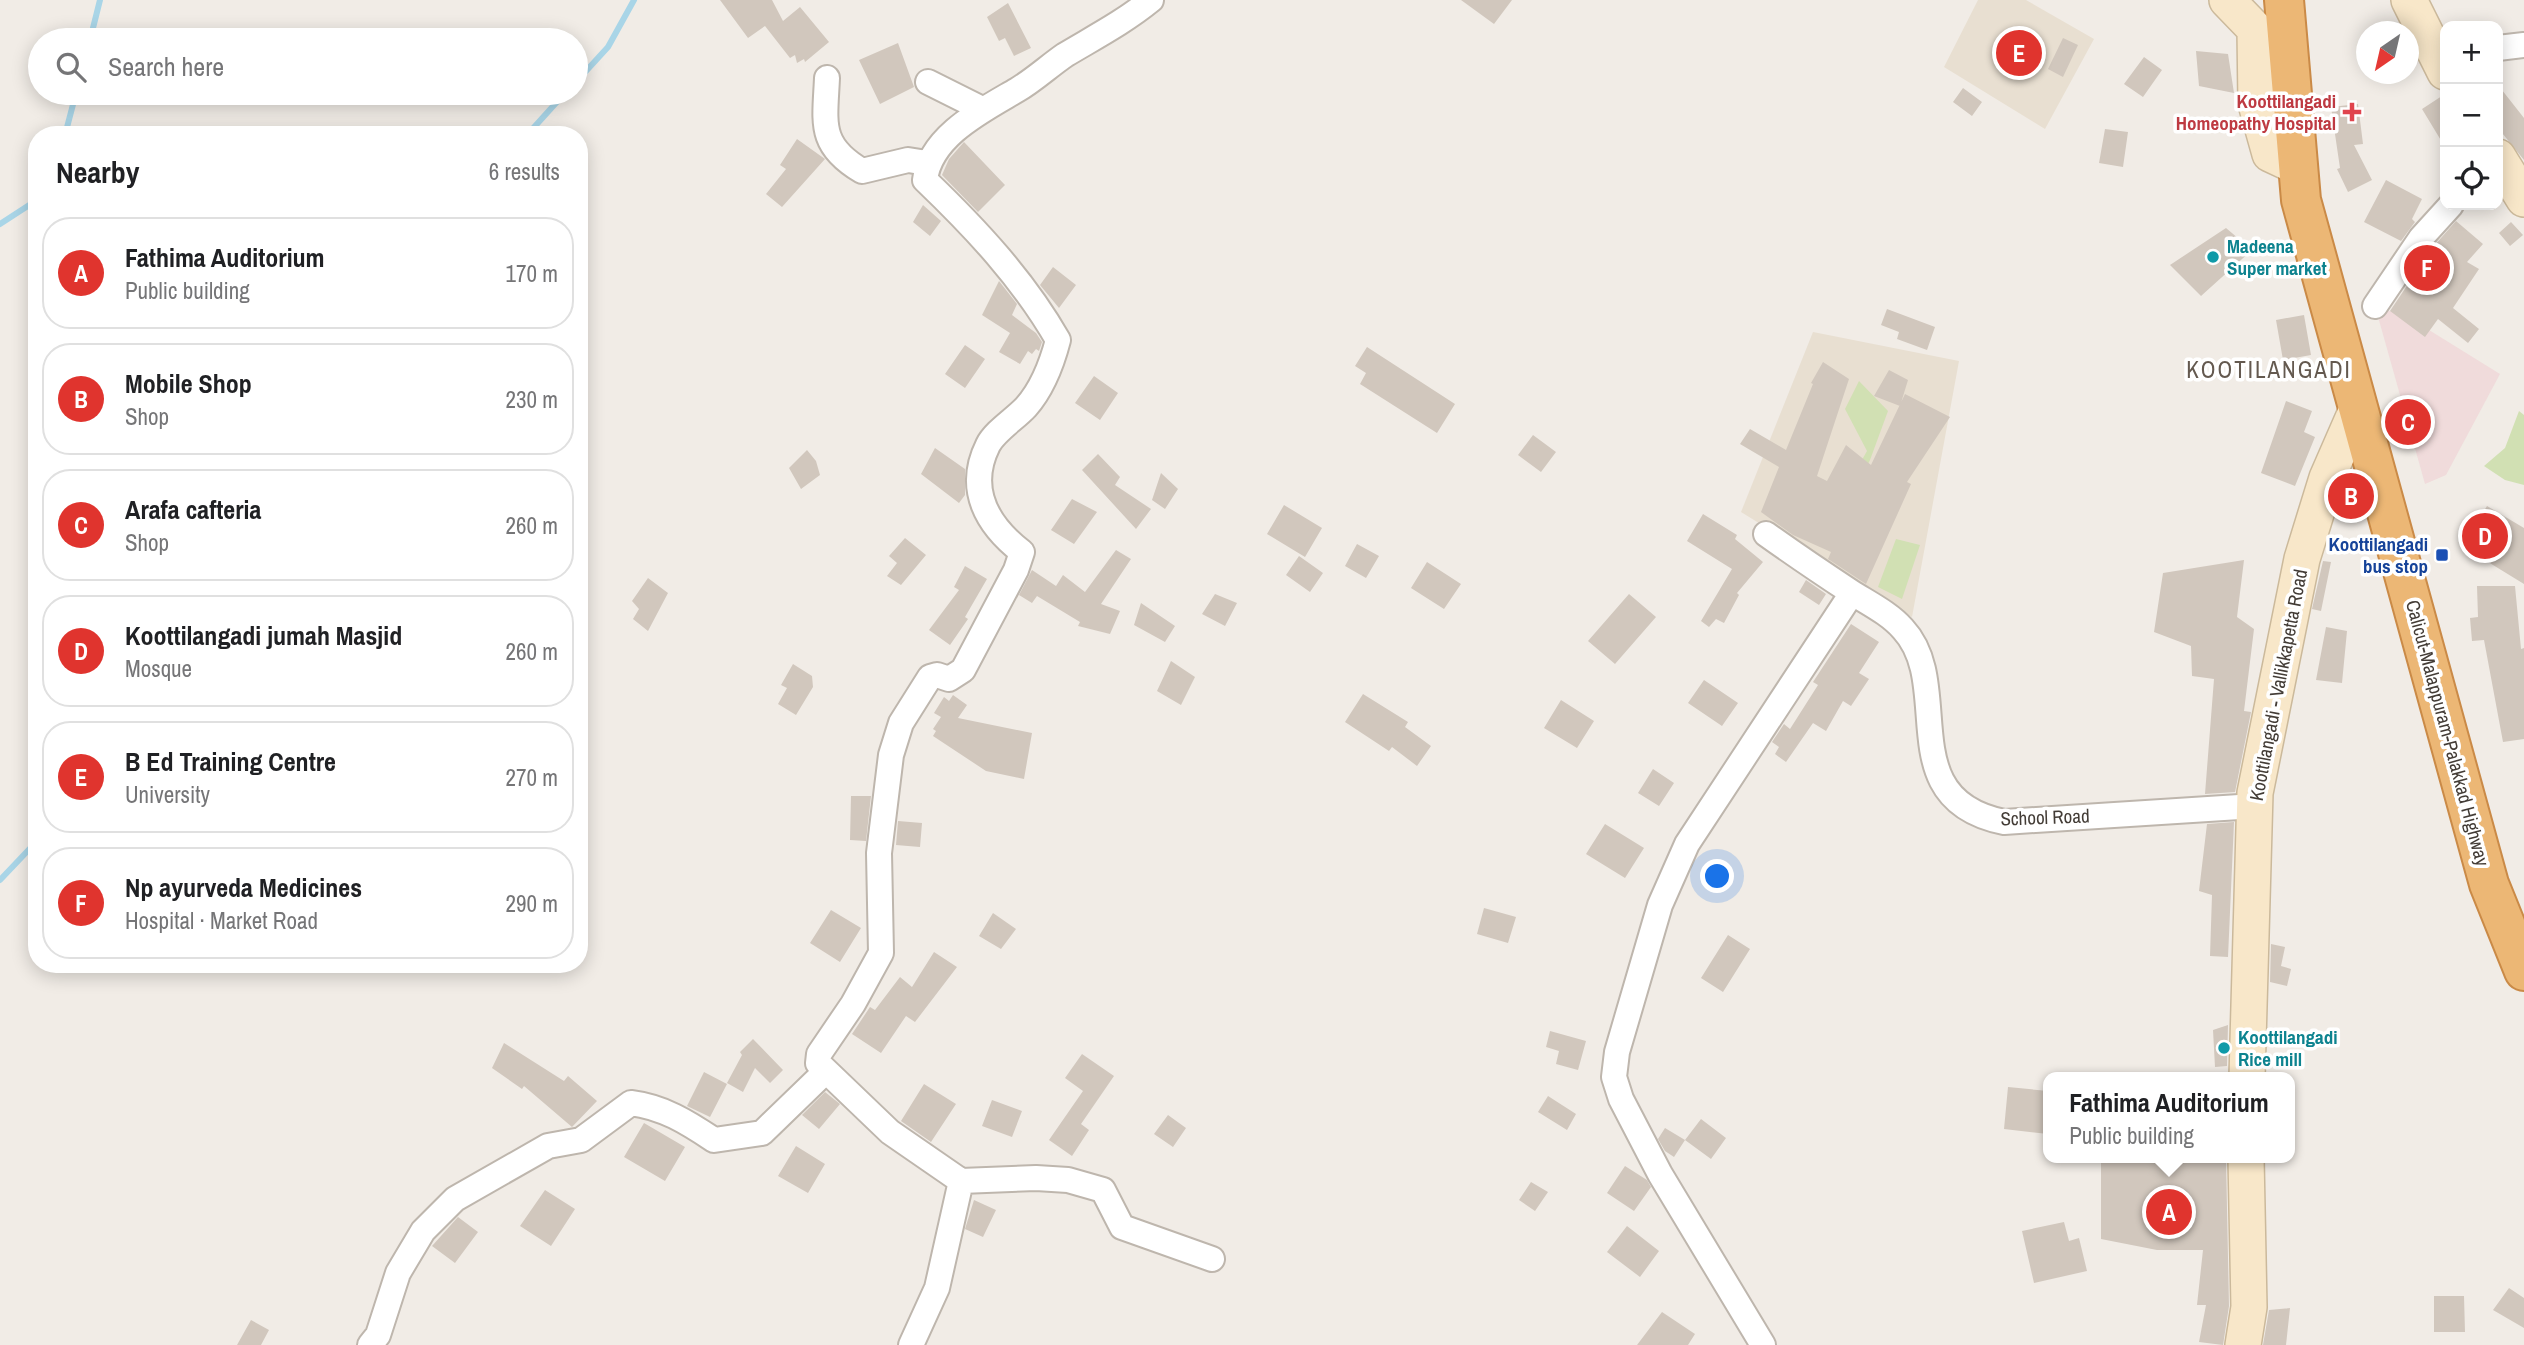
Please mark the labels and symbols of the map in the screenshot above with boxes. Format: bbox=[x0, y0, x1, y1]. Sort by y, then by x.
north arrow bbox=[2356, 21, 2419, 84]
pin: E bbox=[1996, 27, 2042, 79]
place label: Koottilangadi Homeopathy Hospital bbox=[2176, 88, 2336, 136]
marker: Koottilangadi Homeopathy Hospital bbox=[2342, 102, 2362, 122]
place label: Madeena Super market bbox=[2227, 233, 2327, 281]
pin: F bbox=[2404, 242, 2450, 294]
marker: Madeena Super market bbox=[2205, 249, 2221, 265]
district label: KOOTILANGADI bbox=[2186, 354, 2352, 385]
pin: C bbox=[2385, 396, 2431, 448]
pin: B bbox=[2328, 470, 2374, 522]
pin: D bbox=[2462, 510, 2508, 562]
place label: Koottilangadi bus stop bbox=[2328, 531, 2428, 579]
marker: Koottilangadi bus stop bbox=[2434, 547, 2450, 563]
street label: Koottilangadi - Vallikkapetta Road bbox=[2243, 567, 2313, 803]
street label: Calicut-Malappuram-Palakkad Highway bbox=[2400, 597, 2496, 869]
street label: School Road bbox=[2000, 802, 2090, 832]
your location bbox=[1700, 859, 1734, 893]
place label: Koottilangadi Rice mill bbox=[2238, 1024, 2338, 1072]
marker: Koottilangadi Rice mill bbox=[2216, 1040, 2232, 1056]
pin: A bbox=[2146, 1186, 2192, 1238]

